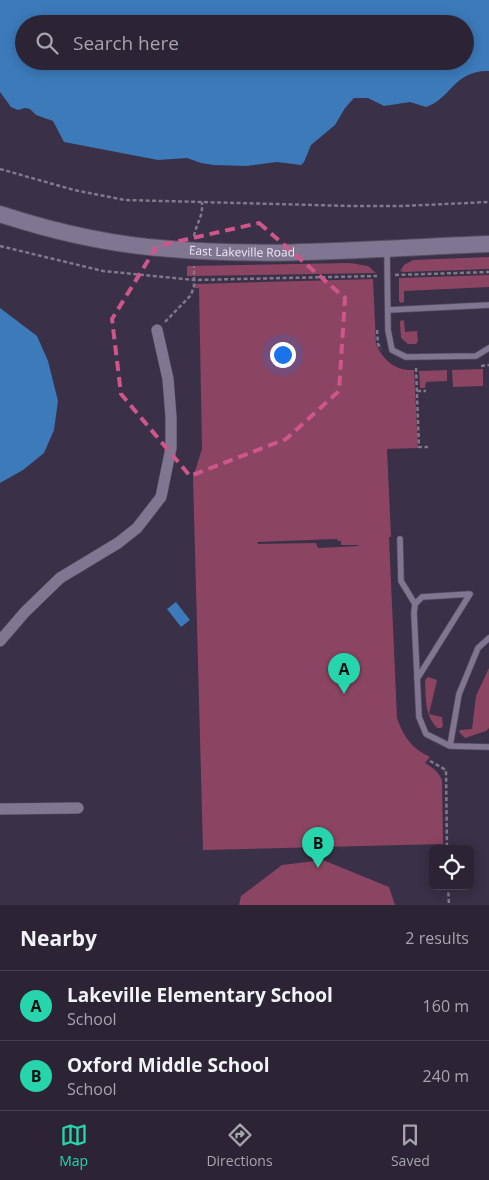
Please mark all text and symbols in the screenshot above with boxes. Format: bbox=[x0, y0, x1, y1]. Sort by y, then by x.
search box bbox=[15, 15, 474, 70]
icon: search bbox=[33, 29, 61, 57]
text: Search here bbox=[73, 30, 179, 56]
street label: East Lakeville Road bbox=[188, 241, 295, 261]
your location bbox=[270, 342, 296, 368]
pin: A bbox=[328, 653, 360, 694]
pin: B bbox=[302, 827, 334, 868]
map controls bbox=[429, 845, 474, 890]
button: locate bbox=[429, 845, 474, 890]
text: Nearby bbox=[20, 924, 97, 952]
text: 2 results bbox=[405, 927, 469, 949]
text: Lakeville Elementary School bbox=[67, 982, 333, 1008]
text: A bbox=[30, 995, 42, 1017]
text: 160 m bbox=[423, 995, 469, 1017]
text: School bbox=[67, 1008, 117, 1030]
text: Oxford Middle School bbox=[67, 1052, 270, 1078]
text: B bbox=[31, 1065, 41, 1087]
text: 240 m bbox=[423, 1065, 469, 1087]
text: School bbox=[67, 1078, 117, 1100]
tab: Map bbox=[59, 1121, 88, 1170]
tab: Directions bbox=[206, 1121, 273, 1170]
tab: Saved bbox=[391, 1121, 430, 1170]

